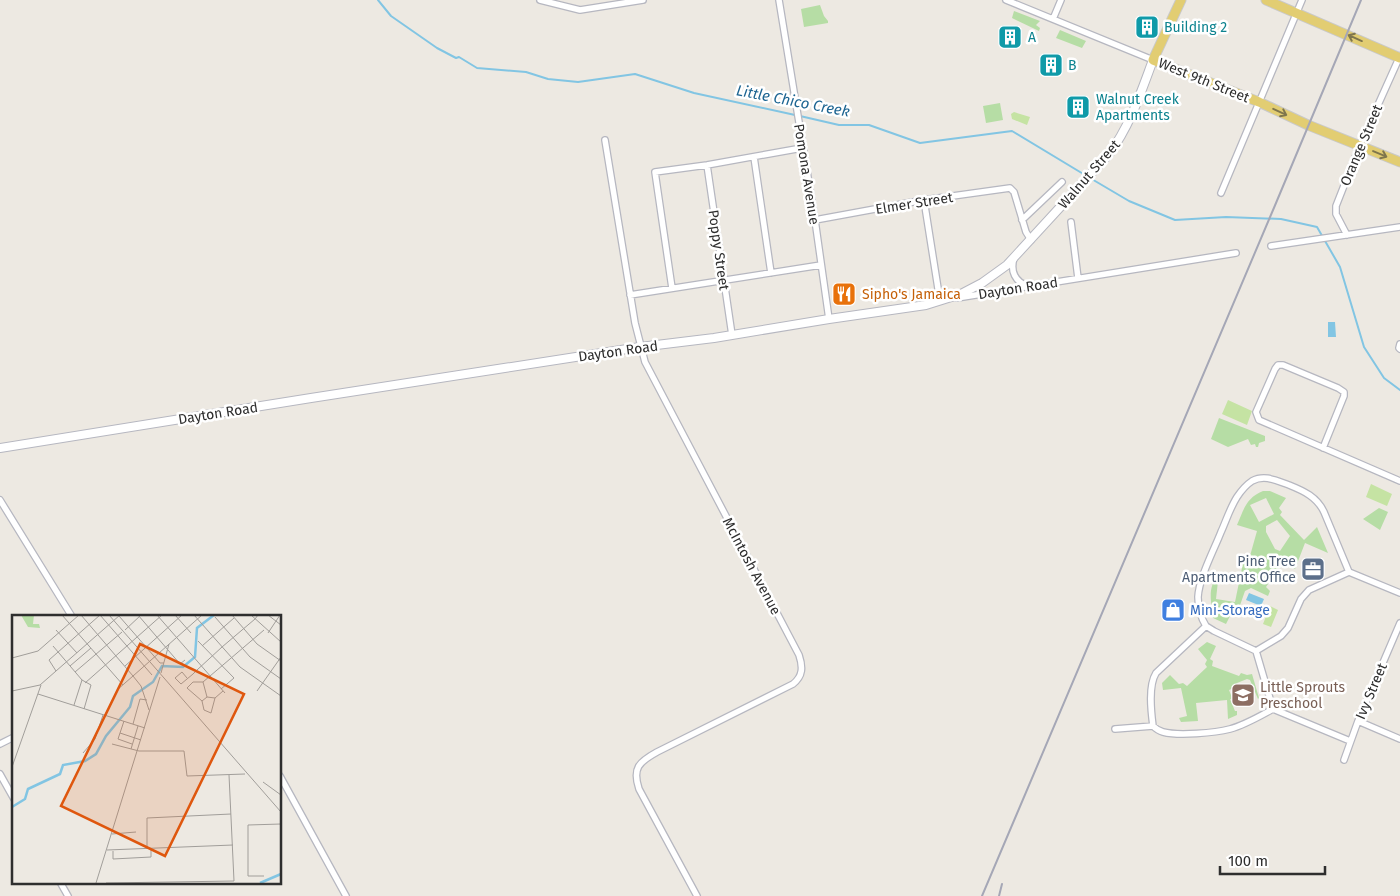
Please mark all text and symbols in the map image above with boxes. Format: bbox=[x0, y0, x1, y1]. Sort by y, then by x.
building icon: Building 2 bbox=[1134, 14, 1160, 40]
place label: Building 2 bbox=[1164, 19, 1227, 36]
building icon: A bbox=[997, 24, 1023, 50]
place label: A bbox=[1028, 29, 1036, 46]
one-way arrow bbox=[1348, 33, 1363, 43]
building icon: B bbox=[1038, 52, 1064, 78]
street label: West 9th Street bbox=[1156, 54, 1253, 107]
place label: B bbox=[1068, 57, 1077, 74]
water label: Little Chico Creek bbox=[735, 81, 851, 121]
place label: Walnut Creek Apartments bbox=[1096, 91, 1180, 124]
building icon: Walnut Creek Apartments bbox=[1065, 94, 1091, 120]
street label: Orange Street bbox=[1337, 101, 1387, 188]
one-way arrow bbox=[1272, 107, 1287, 117]
street label: Pomona Avenue bbox=[790, 122, 823, 226]
street label: Walnut Street bbox=[1055, 136, 1125, 212]
one-way arrow bbox=[1372, 149, 1387, 159]
street label: Elmer Street bbox=[874, 189, 955, 218]
street label: Poppy Street bbox=[704, 209, 733, 292]
street label: Dayton Road bbox=[977, 274, 1059, 303]
restaurant icon: Sipho's Jamaica bbox=[831, 281, 857, 307]
place label: Sipho's Jamaica bbox=[862, 286, 961, 303]
street label: Dayton Road bbox=[577, 337, 659, 366]
street label: Dayton Road bbox=[177, 399, 259, 428]
street label: McIntosh Avenue bbox=[719, 515, 784, 618]
place label: Pine Tree Apartments Office bbox=[1182, 553, 1296, 586]
office icon: Pine Tree Apartments Office bbox=[1300, 556, 1326, 582]
shop icon: Mini-Storage bbox=[1160, 597, 1186, 623]
place label: Mini-Storage bbox=[1190, 602, 1270, 619]
inset map bbox=[12, 615, 281, 884]
street label: Ivy Street bbox=[1352, 660, 1391, 722]
place label: Little Sprouts Preschool bbox=[1260, 679, 1346, 712]
school or university icon: Little Sprouts Preschool bbox=[1230, 682, 1256, 708]
scale bar bbox=[1220, 844, 1325, 876]
text: 100 m bbox=[1228, 852, 1268, 870]

